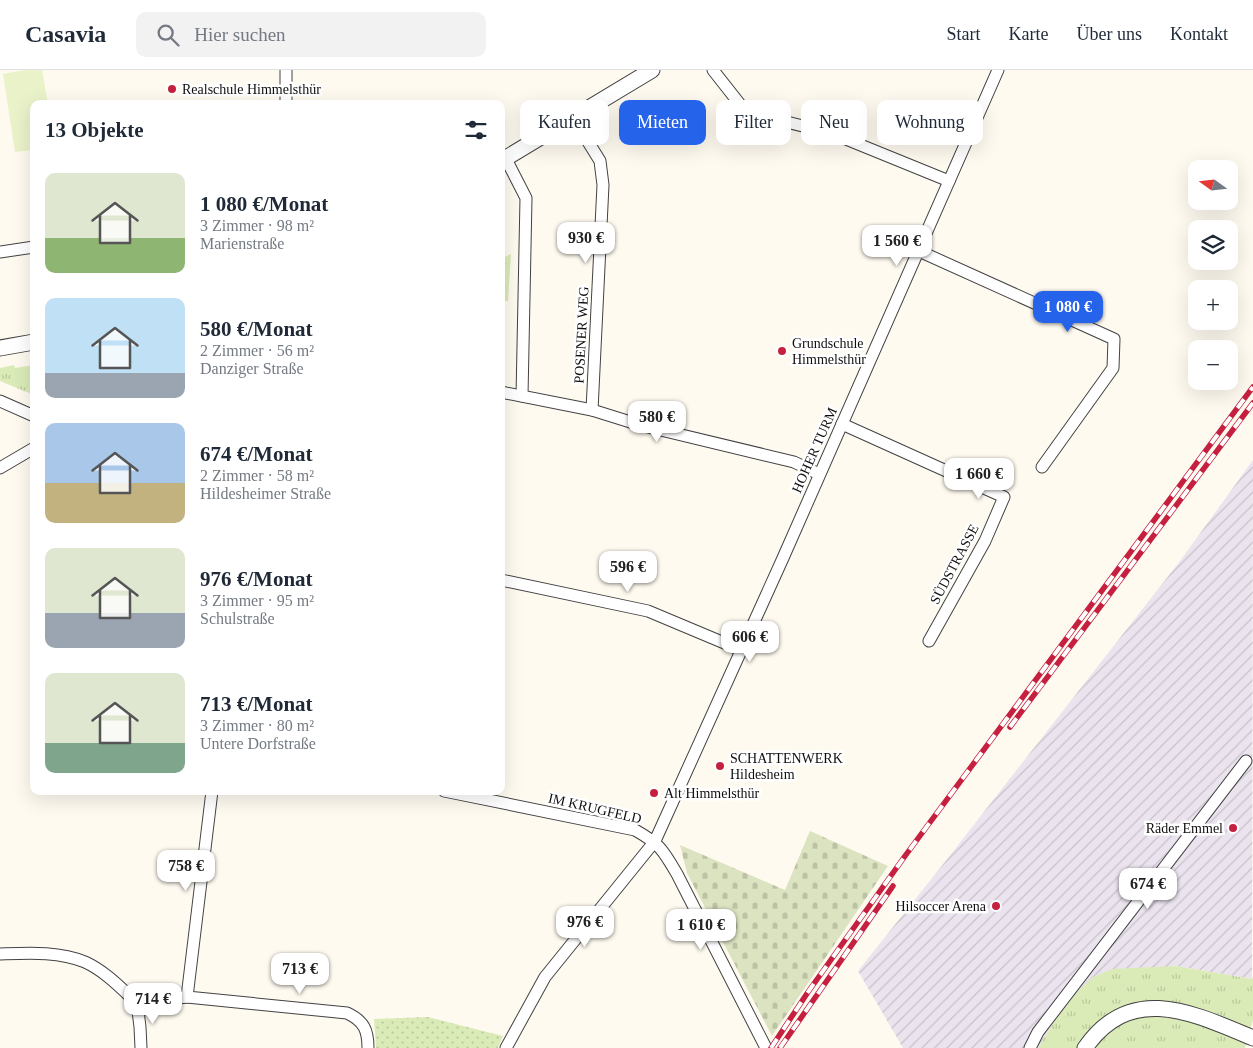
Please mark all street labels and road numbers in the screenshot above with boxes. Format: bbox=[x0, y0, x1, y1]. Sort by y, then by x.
street label: POSENER WEG bbox=[571, 286, 592, 384]
street label: HOHER TURM bbox=[789, 405, 840, 495]
street label: SÜDSTRASSE bbox=[926, 521, 982, 607]
street label: IM KRUGFELD bbox=[547, 790, 643, 827]

